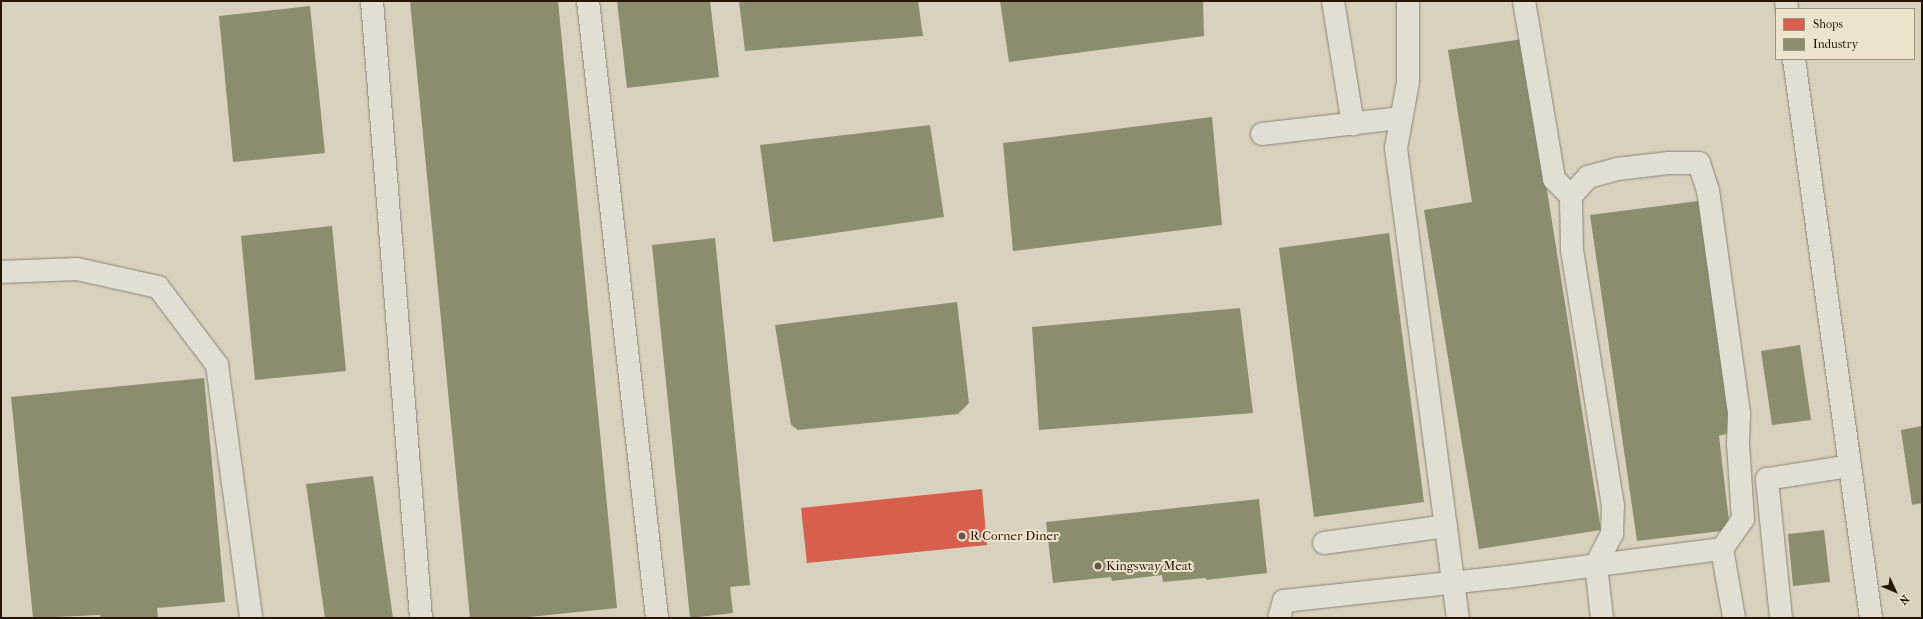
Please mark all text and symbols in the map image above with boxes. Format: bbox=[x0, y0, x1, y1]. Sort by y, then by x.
legend bbox=[1775, 8, 1915, 60]
text: Shops bbox=[1813, 17, 1843, 31]
text: Industry bbox=[1813, 37, 1858, 51]
place label: R Corner Diner bbox=[970, 528, 1058, 544]
marker: R Corner Diner bbox=[957, 531, 967, 541]
place label: Kingsway Meat bbox=[1106, 558, 1192, 574]
marker: Kingsway Meat bbox=[1093, 561, 1103, 571]
north arrow bbox=[1875, 571, 1915, 611]
text: N bbox=[1896, 592, 1912, 607]

